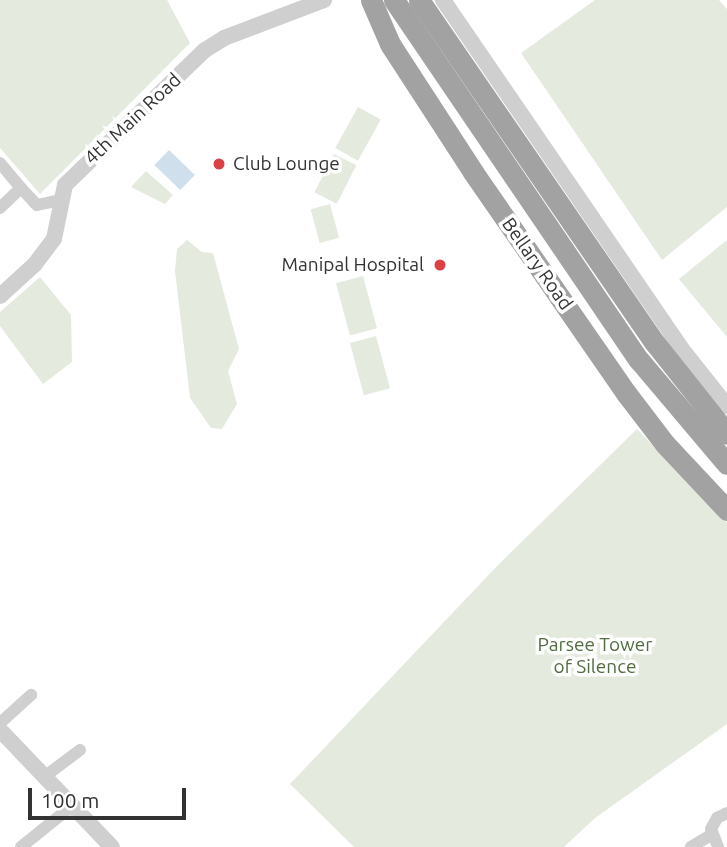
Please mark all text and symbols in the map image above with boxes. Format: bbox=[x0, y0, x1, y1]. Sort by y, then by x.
street label: 4th Main Road bbox=[80, 69, 186, 169]
place label: Club Lounge bbox=[233, 153, 340, 175]
marker: Club Lounge bbox=[211, 156, 227, 172]
street label: Bellary Road bbox=[497, 214, 577, 314]
place label: Manipal Hospital bbox=[282, 254, 424, 276]
marker: Manipal Hospital bbox=[430, 255, 450, 275]
park label: Parsee Tower of Silence bbox=[538, 634, 652, 678]
scale bar bbox=[32, 774, 189, 818]
text: 100 m bbox=[41, 788, 99, 812]

